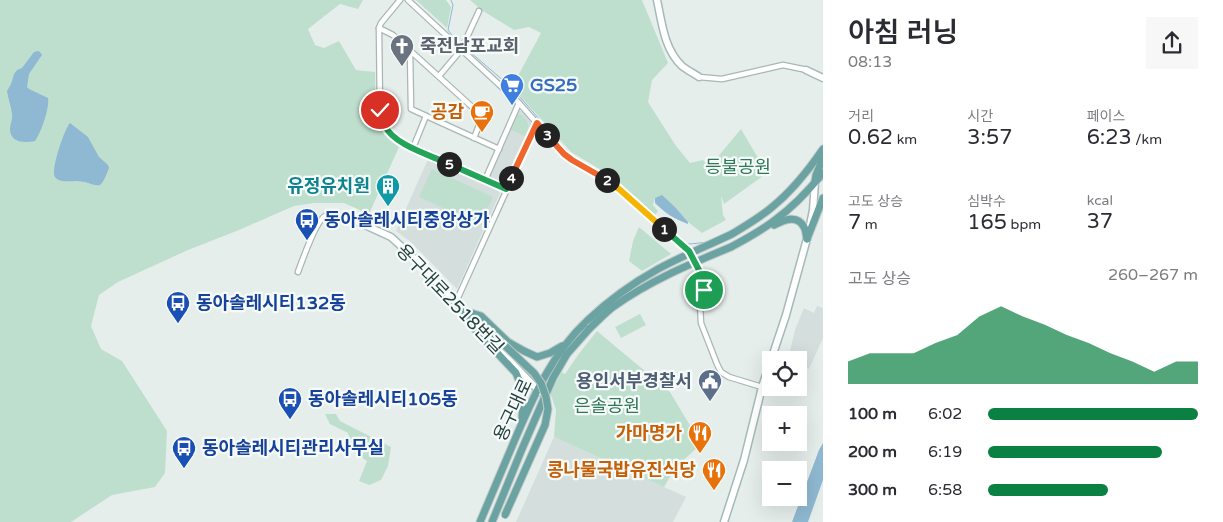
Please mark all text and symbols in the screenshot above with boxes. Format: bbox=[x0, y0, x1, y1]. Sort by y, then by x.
text: 아침 러닝 bbox=[848, 16, 958, 50]
button: share bbox=[1146, 17, 1198, 69]
church icon: 죽전남포교회 bbox=[389, 33, 415, 67]
place label: 죽전남포교회 bbox=[420, 35, 519, 57]
text: 08:13 bbox=[848, 52, 892, 72]
supermarket icon: GS25 bbox=[499, 72, 525, 106]
place label: GS25 bbox=[530, 74, 577, 96]
pin bbox=[359, 89, 401, 131]
icon: check bbox=[366, 96, 394, 124]
cafe icon: 공감 bbox=[469, 99, 495, 133]
place label: 공감 bbox=[431, 101, 464, 123]
text: 거리 bbox=[848, 108, 874, 125]
text: 시간 bbox=[967, 108, 993, 125]
text: 페이스 bbox=[1087, 108, 1125, 125]
pin: 3 bbox=[534, 122, 560, 148]
text: 0.62 bbox=[848, 125, 893, 150]
text: 3:57 bbox=[967, 125, 1012, 150]
text: 6:23 bbox=[1087, 125, 1132, 150]
text: 3 bbox=[543, 127, 552, 144]
text: km bbox=[893, 131, 917, 148]
text: /km bbox=[1132, 131, 1162, 148]
pin: 5 bbox=[436, 152, 462, 176]
text: 5 bbox=[445, 156, 454, 173]
park label: 등불공원 bbox=[705, 156, 771, 178]
pin: 4 bbox=[498, 166, 524, 190]
pin: 2 bbox=[594, 168, 620, 192]
text: 4 bbox=[507, 170, 516, 187]
text: 2 bbox=[603, 172, 612, 189]
building icon: 유정유치원 bbox=[375, 173, 401, 207]
place label: 유정유치원 bbox=[287, 175, 370, 197]
text: kcal bbox=[1087, 192, 1113, 209]
text: 고도 상승 bbox=[848, 193, 903, 210]
text: 심박수 bbox=[967, 193, 1006, 210]
bus stop icon: 동아솔레시티중앙상가 bbox=[294, 207, 320, 241]
place label: 동아솔레시티중앙상가 bbox=[324, 209, 490, 231]
text: 37 bbox=[1087, 209, 1113, 234]
text: 7 bbox=[848, 210, 861, 235]
text: 165 bbox=[967, 210, 1007, 235]
pin: 1 bbox=[652, 216, 676, 242]
text: m bbox=[861, 216, 878, 233]
text: bpm bbox=[1007, 216, 1041, 233]
text: 1 bbox=[660, 221, 669, 238]
street label: 용구대로2518번길 bbox=[392, 239, 508, 359]
text: 260–267 m bbox=[1108, 265, 1198, 285]
pin bbox=[683, 269, 725, 311]
text: 고도 상승 bbox=[848, 269, 911, 289]
icon: arrive bbox=[690, 276, 718, 304]
bus stop icon: 동아솔레시티132동 bbox=[165, 290, 191, 324]
place label: 동아솔레시티132동 bbox=[196, 292, 346, 314]
map controls bbox=[762, 351, 807, 506]
button: locate bbox=[762, 351, 807, 396]
public building icon: 용인서부경찰서 bbox=[697, 368, 723, 402]
place label: 용인서부경찰서 bbox=[576, 370, 692, 392]
street label: 용구대로 bbox=[489, 375, 537, 445]
bus stop icon: 동아솔레시티105동 bbox=[277, 386, 303, 420]
place label: 동아솔레시티105동 bbox=[308, 388, 458, 410]
park label: 은솔공원 bbox=[574, 395, 640, 417]
text: 100 m bbox=[848, 404, 897, 424]
text: 6:02 bbox=[928, 404, 962, 424]
button: + bbox=[762, 406, 807, 451]
restaurant icon: 가마명가 bbox=[687, 420, 713, 454]
place label: 가마명가 bbox=[616, 422, 682, 444]
bus stop icon: 동아솔레시티관리사무실 bbox=[171, 435, 197, 469]
place label: 동아솔레시티관리사무실 bbox=[202, 437, 384, 459]
text: 200 m bbox=[848, 442, 897, 462]
text: 6:19 bbox=[928, 442, 962, 462]
restaurant icon: 콩나물국밥유진식당 bbox=[701, 457, 727, 491]
place label: 콩나물국밥유진식당 bbox=[547, 459, 696, 481]
button: − bbox=[762, 461, 807, 506]
text: 300 m bbox=[848, 480, 897, 500]
text: 6:58 bbox=[928, 480, 962, 500]

